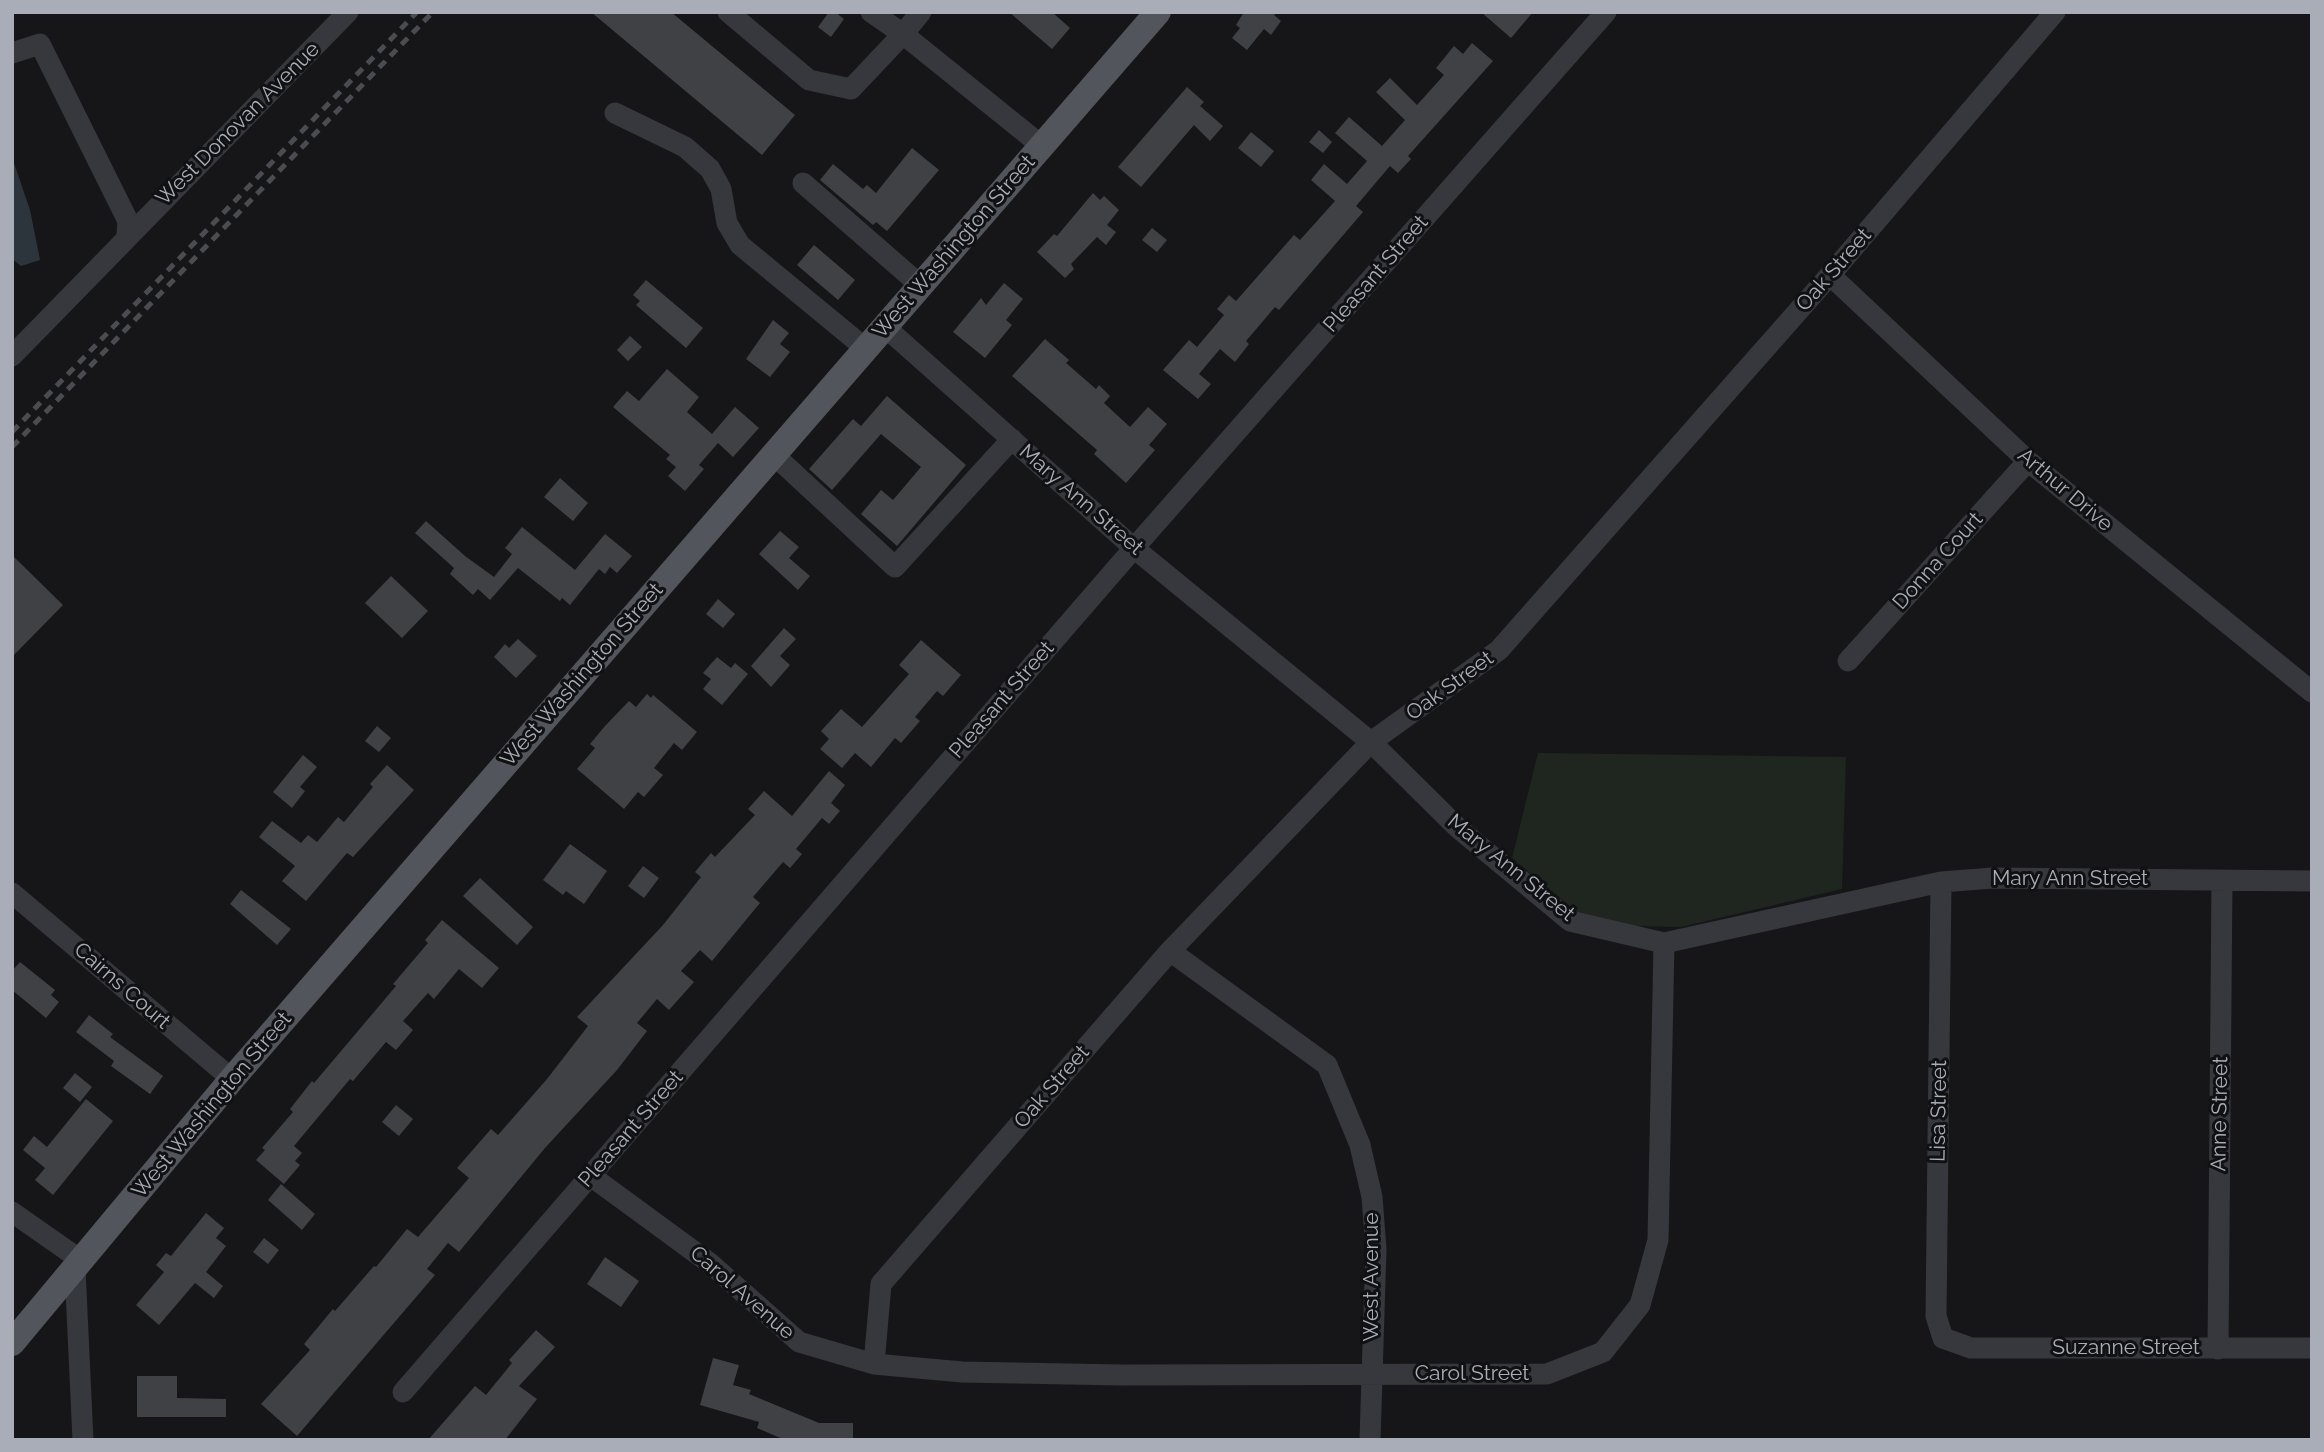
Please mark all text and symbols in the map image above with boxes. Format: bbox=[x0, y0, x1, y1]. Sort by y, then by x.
street label: West Donovan Avenue bbox=[151, 37, 325, 211]
street label: West Washington Street bbox=[867, 150, 1041, 344]
street label: Pleasant Street bbox=[1318, 210, 1434, 338]
street label: Oak Street bbox=[1791, 223, 1877, 317]
street label: Mary Ann Street bbox=[1014, 439, 1148, 561]
street label: Arthur Drive bbox=[2012, 443, 2118, 537]
street label: Donna Court bbox=[1888, 507, 1988, 615]
street label: West Washington Street bbox=[495, 578, 669, 772]
street label: Pleasant Street bbox=[944, 636, 1060, 764]
street label: Oak Street bbox=[1401, 646, 1499, 726]
street label: Mary Ann Street bbox=[1442, 809, 1580, 927]
street label: Mary Ann Street bbox=[1992, 866, 2148, 892]
street label: Cairns Court bbox=[69, 937, 175, 1035]
street label: West Washington Street bbox=[127, 1007, 297, 1203]
street label: Oak Street bbox=[1009, 1040, 1095, 1134]
street label: Anne Street bbox=[2206, 1056, 2234, 1172]
street label: Lisa Street bbox=[1926, 1060, 1952, 1162]
street label: Pleasant Street bbox=[573, 1065, 689, 1193]
street label: West Avenue bbox=[1359, 1212, 1385, 1342]
street label: Carol Avenue bbox=[685, 1241, 799, 1345]
street label: Suzanne Street bbox=[2052, 1335, 2200, 1361]
street label: Carol Street bbox=[1415, 1361, 1529, 1387]

